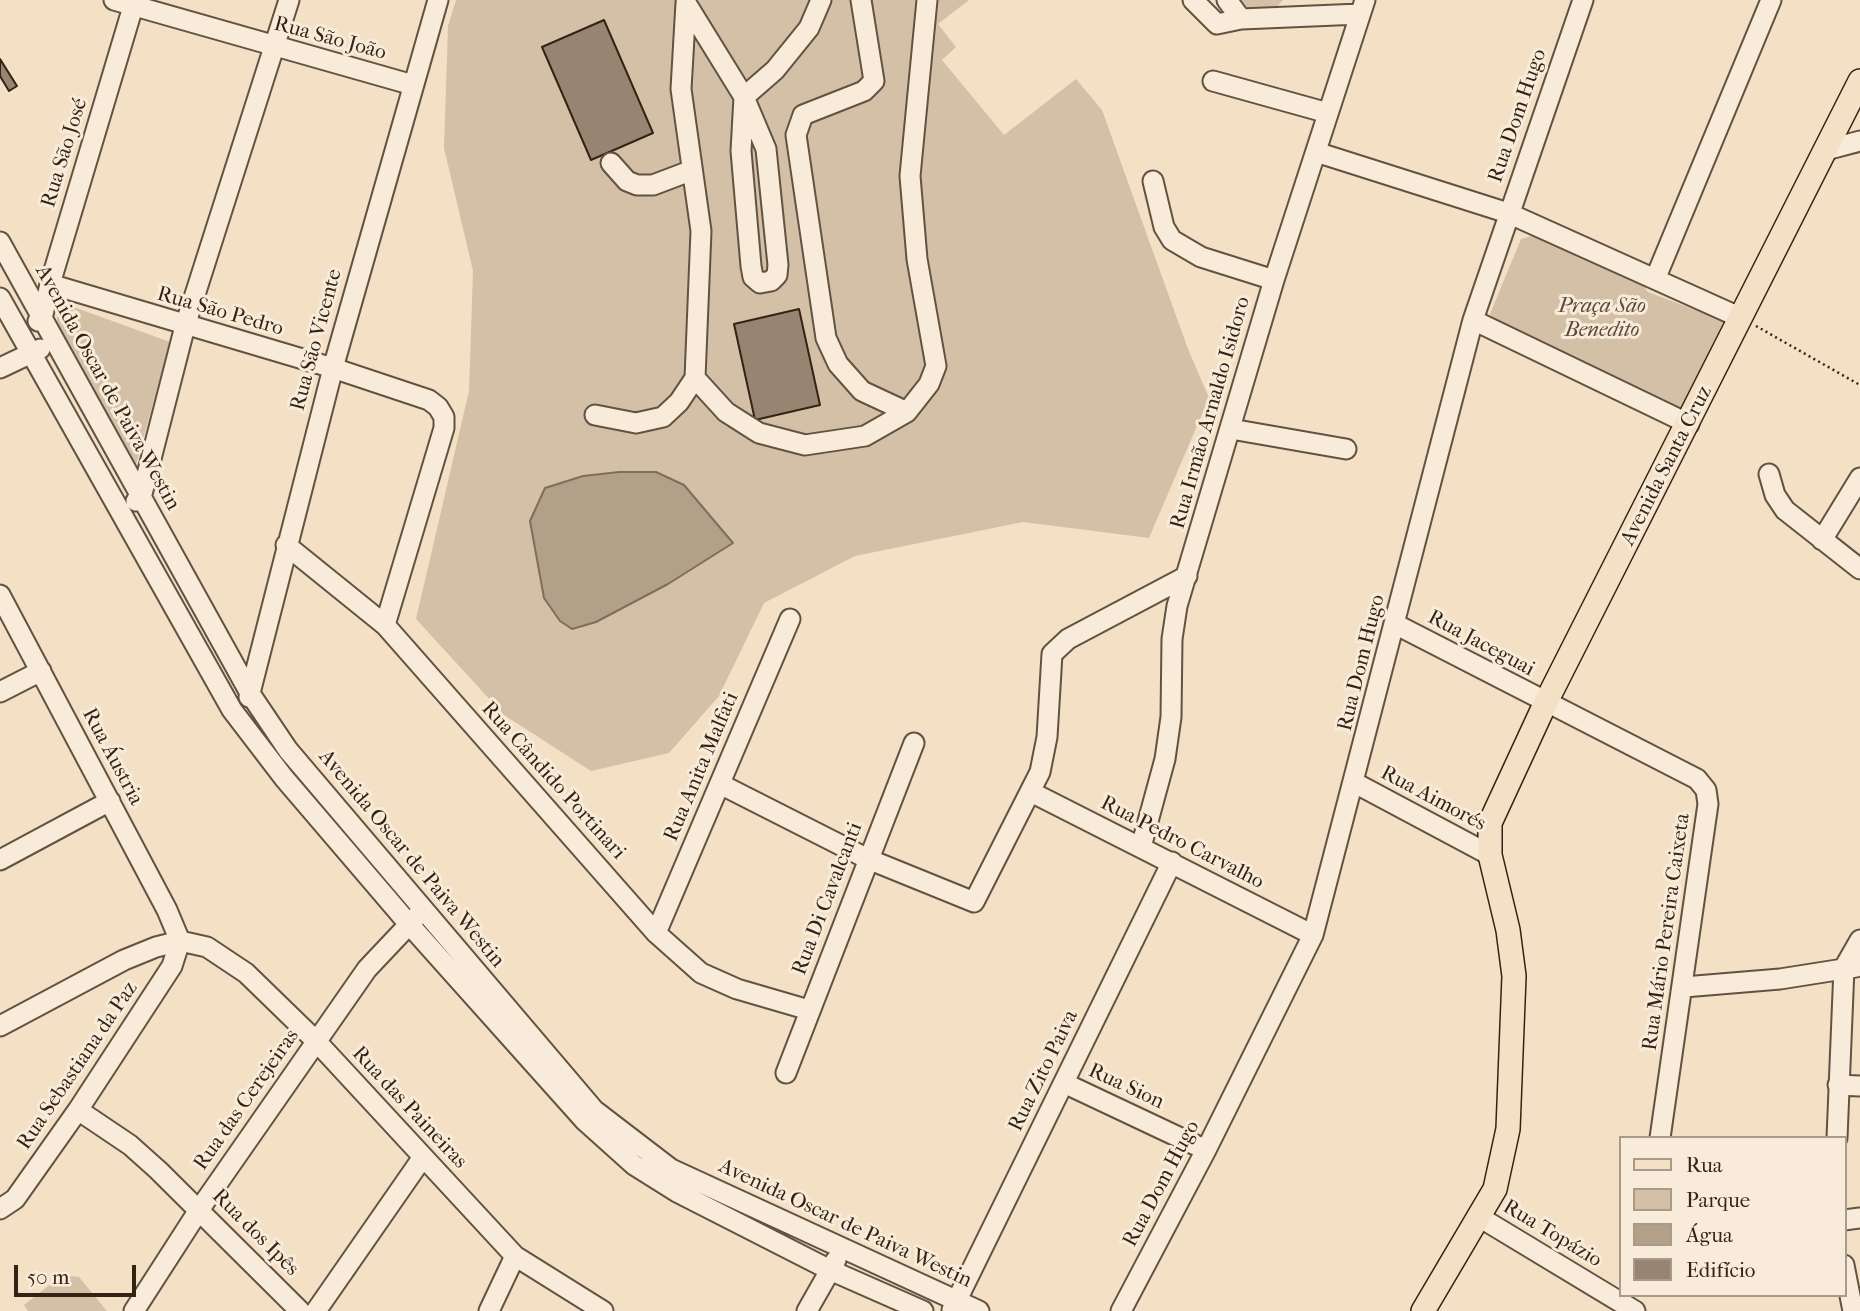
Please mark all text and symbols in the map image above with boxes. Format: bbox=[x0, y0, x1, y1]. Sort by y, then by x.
street label: Rua São João bbox=[271, 12, 389, 66]
street label: Rua Dom Hugo bbox=[1483, 46, 1553, 186]
street label: Rua São José bbox=[36, 95, 94, 211]
street label: Avenida Oscar de Paiva Westin bbox=[29, 261, 185, 515]
street label: Rua São Vicente bbox=[286, 266, 348, 414]
street label: Rua São Pedro bbox=[154, 282, 286, 342]
street label: Rua Irmão Arnaldo Isidoro bbox=[1166, 294, 1256, 532]
park label: Praça São Benedito bbox=[1558, 294, 1646, 344]
street label: Avenida Santa Cruz bbox=[1616, 382, 1718, 550]
street label: Rua Dom Hugo bbox=[1333, 592, 1391, 734]
street label: Rua Jaceguai bbox=[1423, 605, 1539, 683]
street label: Rua Anita Malfati bbox=[659, 689, 745, 845]
street label: Rua Cândido Portinari bbox=[476, 697, 630, 865]
street label: Rua Áustria bbox=[76, 704, 148, 810]
street label: Avenida Oscar de Paiva Westin bbox=[312, 745, 510, 973]
street label: Rua Aimorés bbox=[1376, 761, 1490, 837]
street label: Rua Pedro Carvalho bbox=[1096, 791, 1268, 895]
street label: Rua Mário Pereira Caixeta bbox=[1638, 812, 1696, 1052]
street label: Rua Di Cavalcanti bbox=[787, 819, 869, 979]
street label: Rua Sebastiana da Paz bbox=[12, 977, 144, 1155]
street label: Rua Zito Paiva bbox=[1004, 1006, 1084, 1136]
street label: Rua das Cerejeiras bbox=[189, 1025, 305, 1175]
street label: Rua das Paineiras bbox=[346, 1042, 472, 1174]
street label: Rua Sion bbox=[1084, 1059, 1168, 1115]
street label: Rua Dom Hugo bbox=[1118, 1116, 1206, 1252]
legend bbox=[1618, 1136, 1846, 1297]
text: Rua bbox=[1686, 1153, 1723, 1177]
street label: Avenida Oscar de Paiva Westin bbox=[714, 1154, 976, 1294]
street label: Rua dos Ipês bbox=[206, 1184, 304, 1282]
text: Parque bbox=[1686, 1188, 1750, 1212]
street label: Rua Topázio bbox=[1498, 1195, 1606, 1273]
text: Água bbox=[1686, 1223, 1733, 1247]
scale bar bbox=[18, 1252, 140, 1296]
text: Edifício bbox=[1686, 1258, 1755, 1282]
text: 50 m bbox=[27, 1265, 70, 1289]

